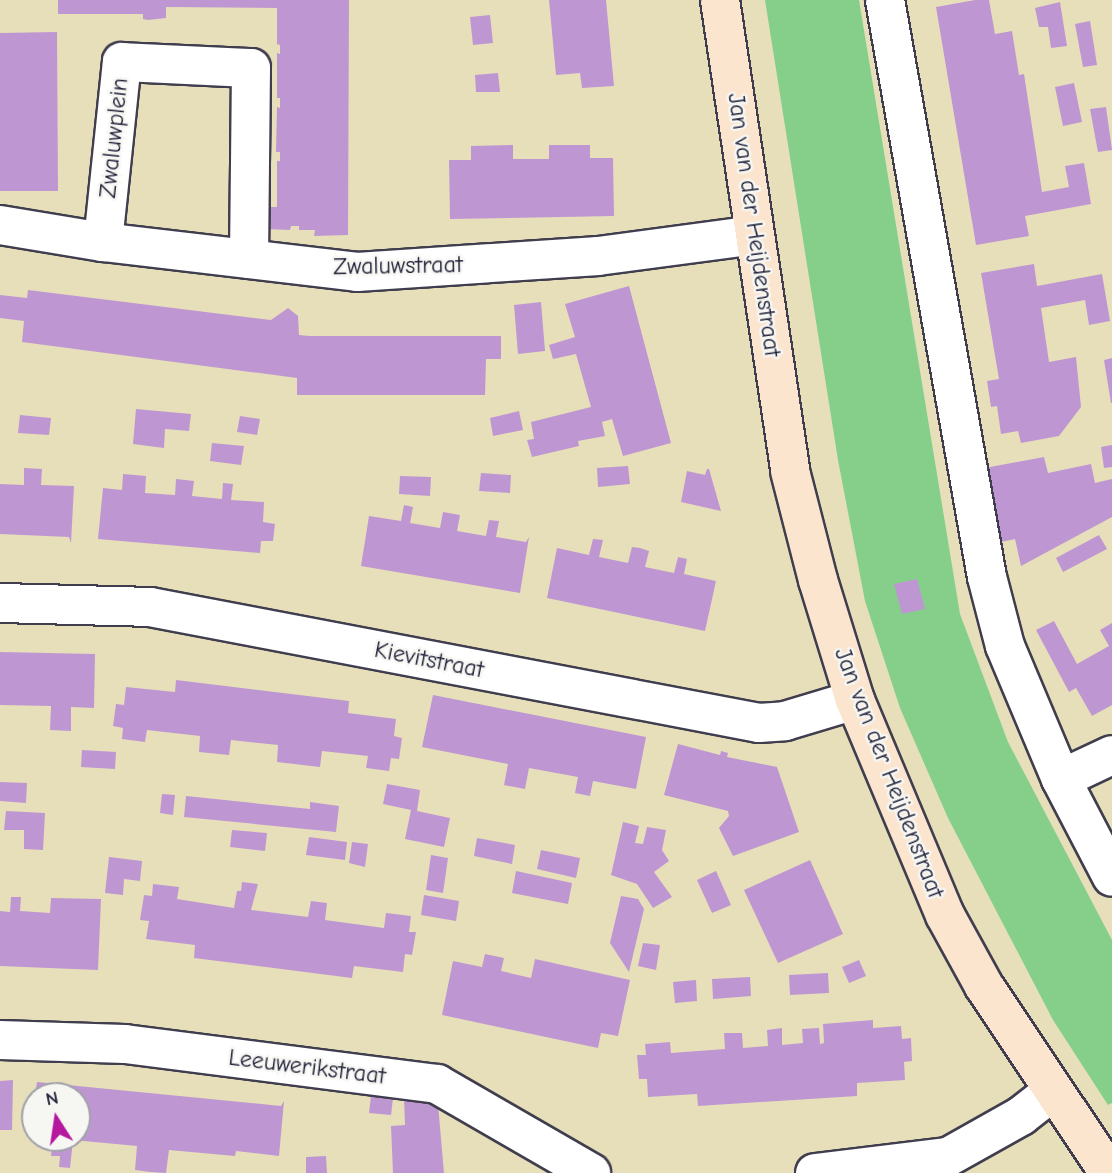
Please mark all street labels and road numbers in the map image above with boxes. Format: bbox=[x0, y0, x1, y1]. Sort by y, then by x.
street label: Zwaluwplein bbox=[93, 76, 135, 200]
street label: Jan van der Heijdenstraat bbox=[721, 91, 787, 359]
street label: Zwaluwstraat bbox=[333, 250, 463, 282]
street label: Kievitstraat bbox=[372, 635, 486, 685]
street label: Jan van der Heijdenstraat bbox=[828, 644, 950, 902]
street label: Leeuwerikstraat bbox=[227, 1043, 387, 1091]

